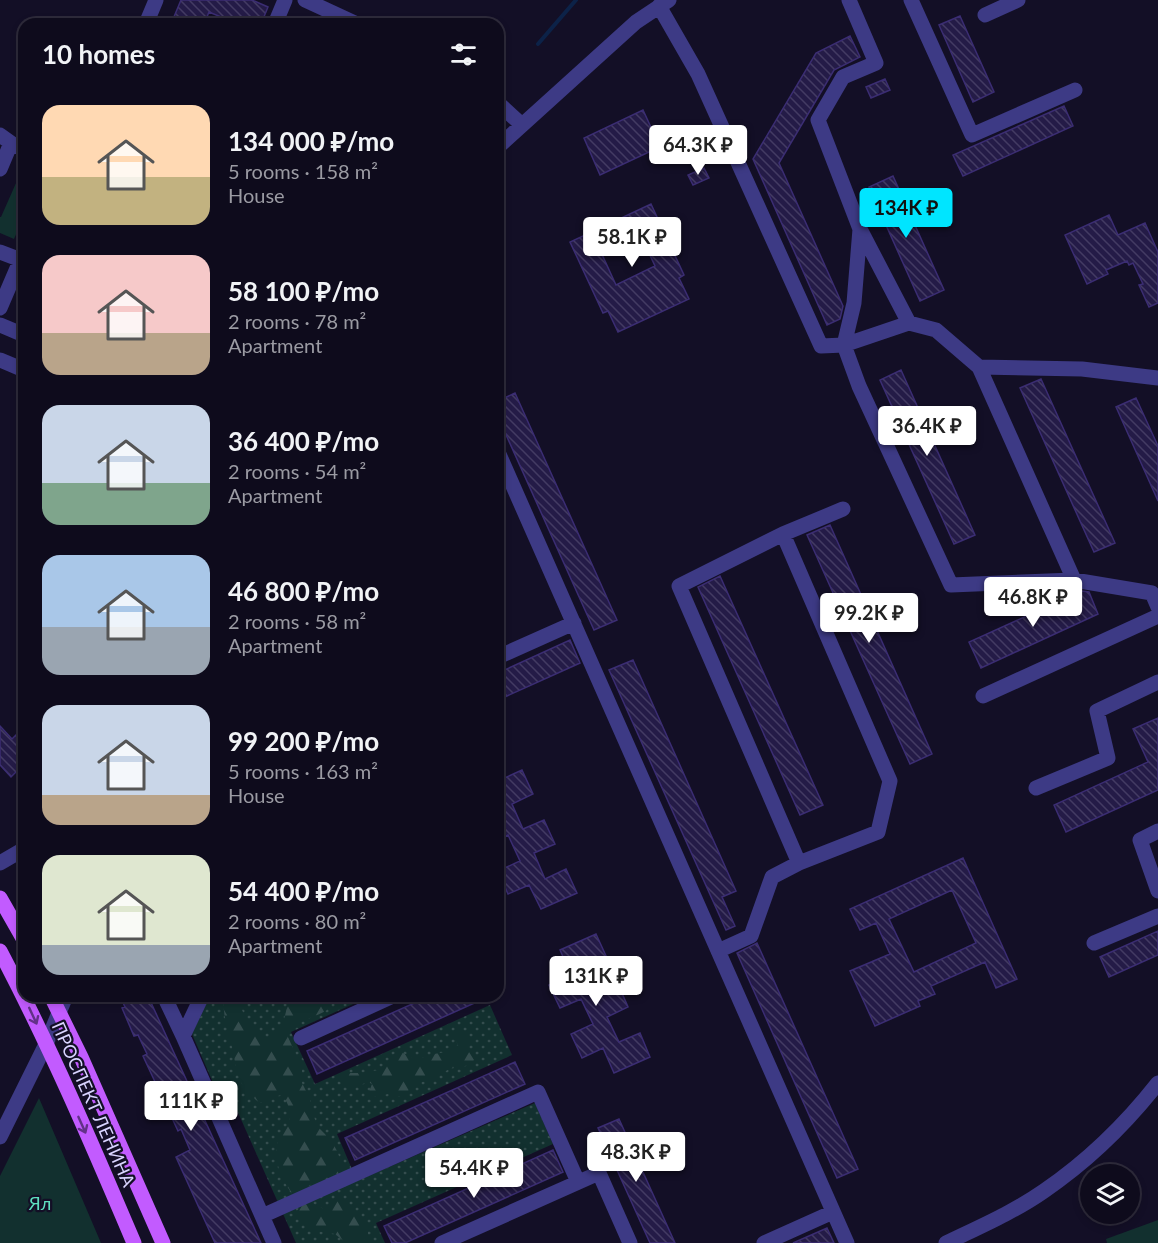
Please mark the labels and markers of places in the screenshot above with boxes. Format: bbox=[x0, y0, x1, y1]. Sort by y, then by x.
pin: 64.3K ₽ bbox=[643, 125, 753, 176]
pin: 134K ₽ bbox=[857, 188, 955, 239]
pin: 58.1K ₽ bbox=[577, 217, 687, 268]
pin: 36.4K ₽ bbox=[872, 406, 982, 457]
pin: 46.8K ₽ bbox=[978, 577, 1088, 628]
pin: 99.2K ₽ bbox=[814, 593, 924, 644]
pin: 131K ₽ bbox=[547, 956, 645, 1007]
pin: 111K ₽ bbox=[142, 1081, 240, 1132]
pin: 48.3K ₽ bbox=[581, 1132, 691, 1183]
pin: 54.4K ₽ bbox=[419, 1148, 529, 1199]

